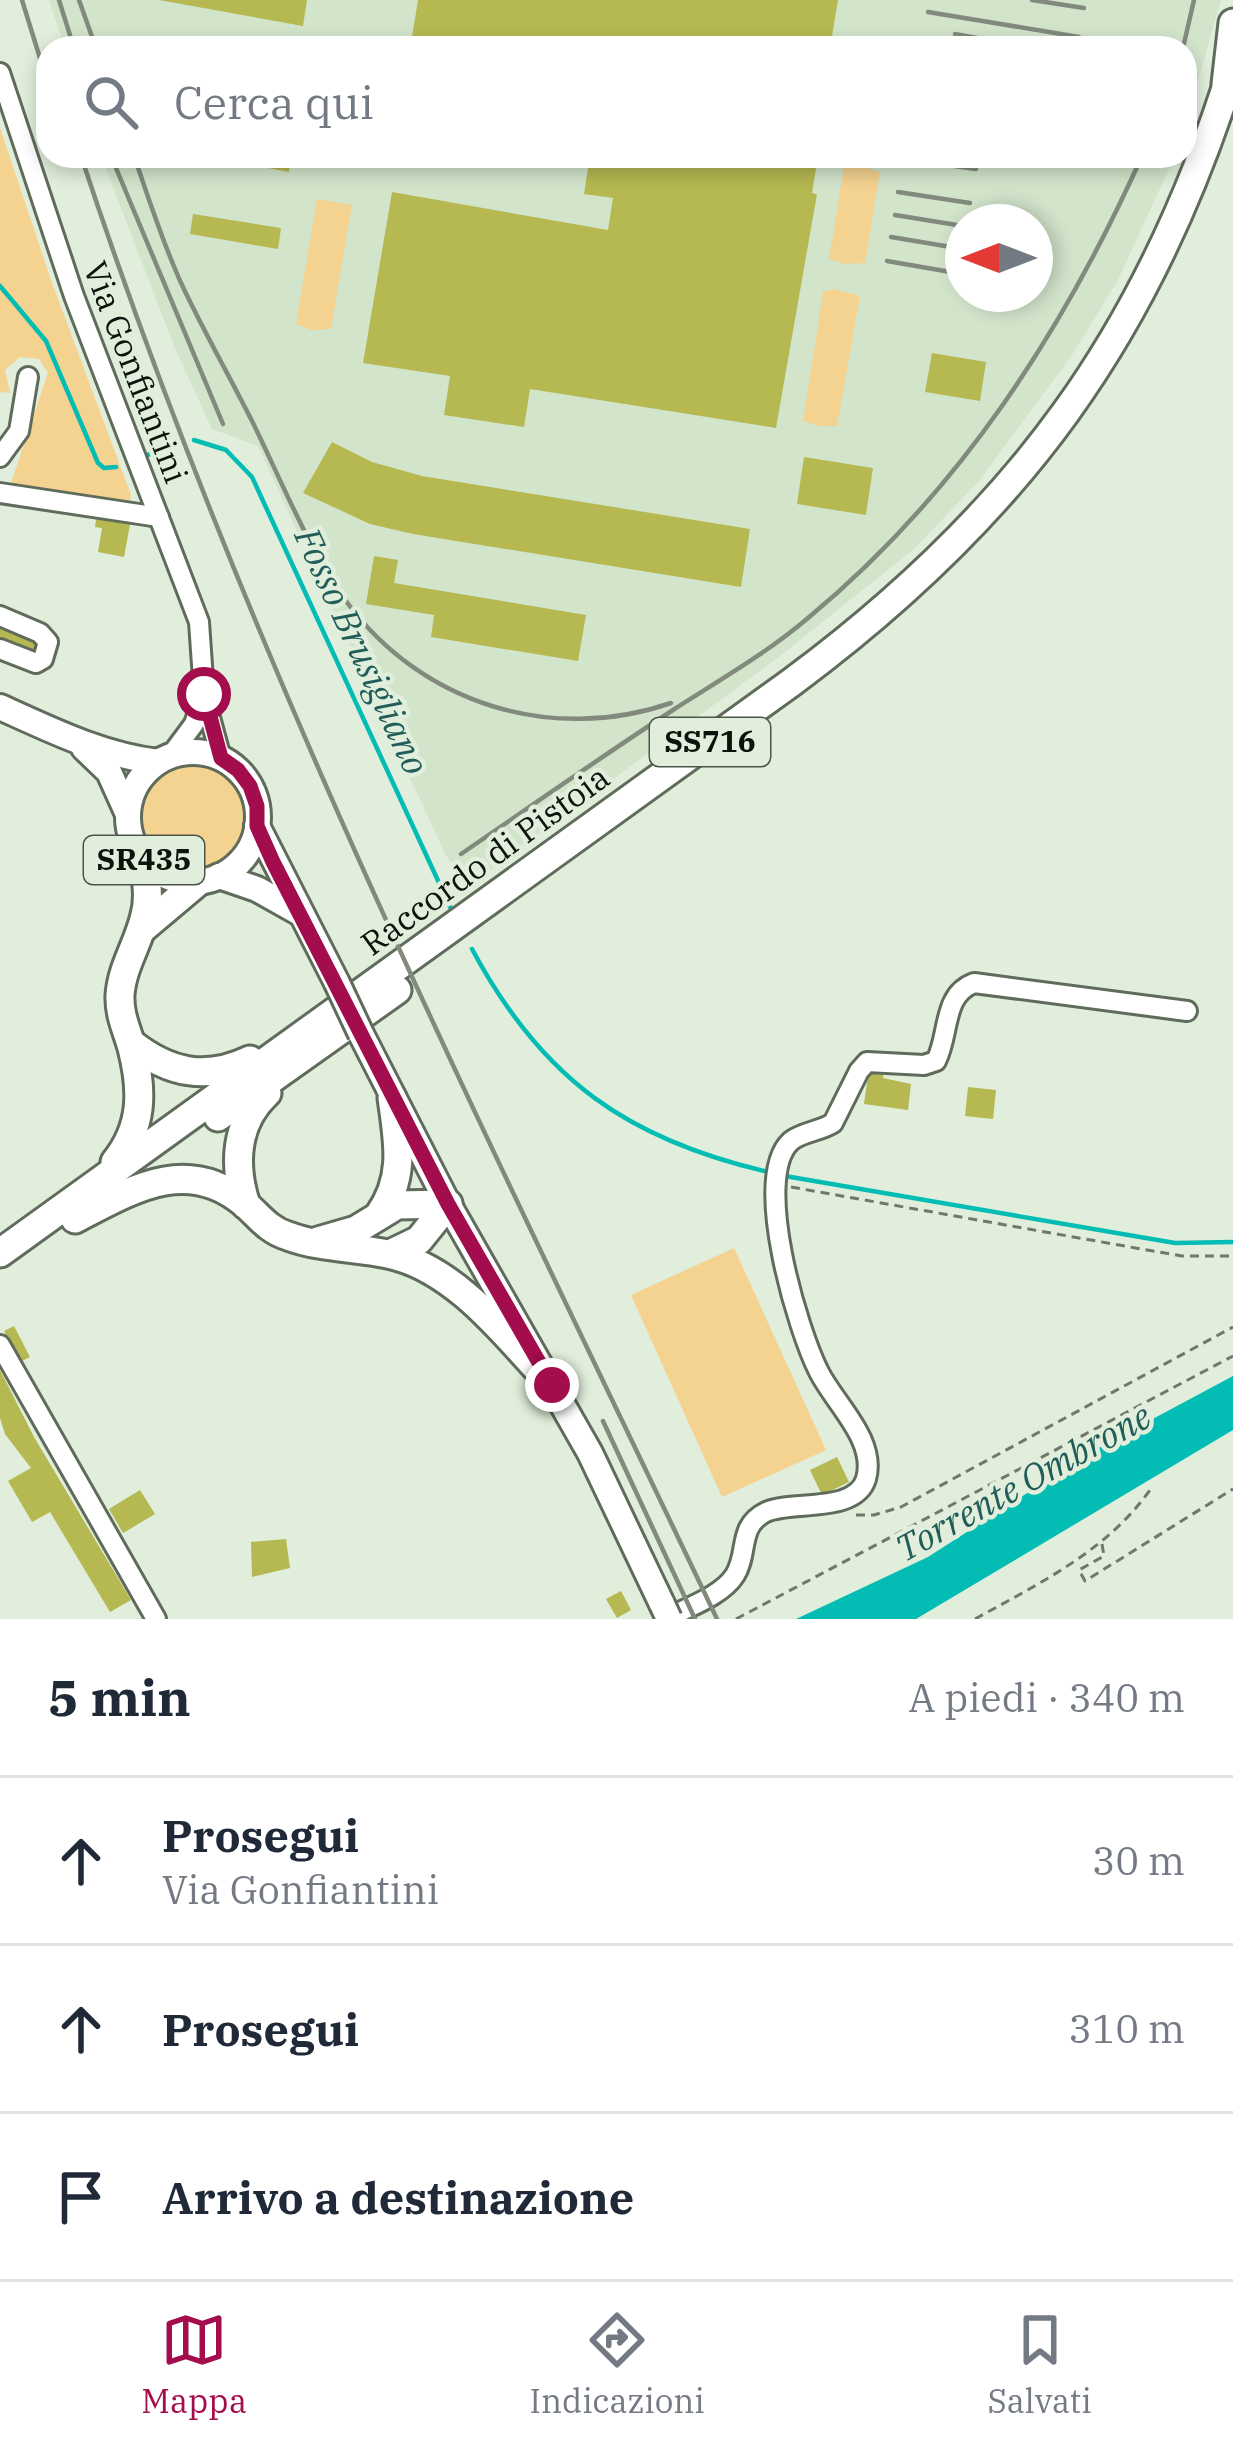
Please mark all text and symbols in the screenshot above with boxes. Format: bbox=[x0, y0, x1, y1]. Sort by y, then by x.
search box bbox=[36, 36, 1197, 168]
icon: search bbox=[78, 69, 144, 135]
text: Cerca qui bbox=[174, 73, 374, 131]
north arrow bbox=[945, 204, 1053, 312]
street label: Via Gonfiantini bbox=[74, 255, 199, 489]
water label: Fosso Brusigliano bbox=[284, 519, 440, 782]
route start bbox=[177, 667, 231, 721]
road number: SS716 bbox=[650, 718, 770, 766]
street label: Raccordo di Pistoia bbox=[352, 755, 617, 964]
road number: SR435 bbox=[84, 836, 204, 884]
route end bbox=[525, 1358, 579, 1412]
water label: Torrente Ombrone bbox=[887, 1392, 1159, 1571]
text: 5 min bbox=[48, 1664, 191, 1730]
text: A piedi · 340 m bbox=[909, 1672, 1185, 1723]
text: Prosegui bbox=[162, 1806, 359, 1864]
icon: ahead bbox=[48, 1828, 114, 1894]
text: 30 m bbox=[1092, 1835, 1185, 1886]
text: Via Gonfiantini bbox=[162, 1864, 439, 1915]
icon: ahead bbox=[48, 1996, 114, 2062]
text: Prosegui bbox=[162, 2000, 359, 2058]
text: 310 m bbox=[1069, 2003, 1185, 2054]
icon: arrive bbox=[48, 2164, 114, 2230]
text: Arrivo a destinazione bbox=[162, 2168, 634, 2226]
tab: Mappa bbox=[141, 2307, 247, 2422]
tab: Indicazioni bbox=[530, 2307, 705, 2422]
tab: Salvati bbox=[987, 2307, 1092, 2422]

